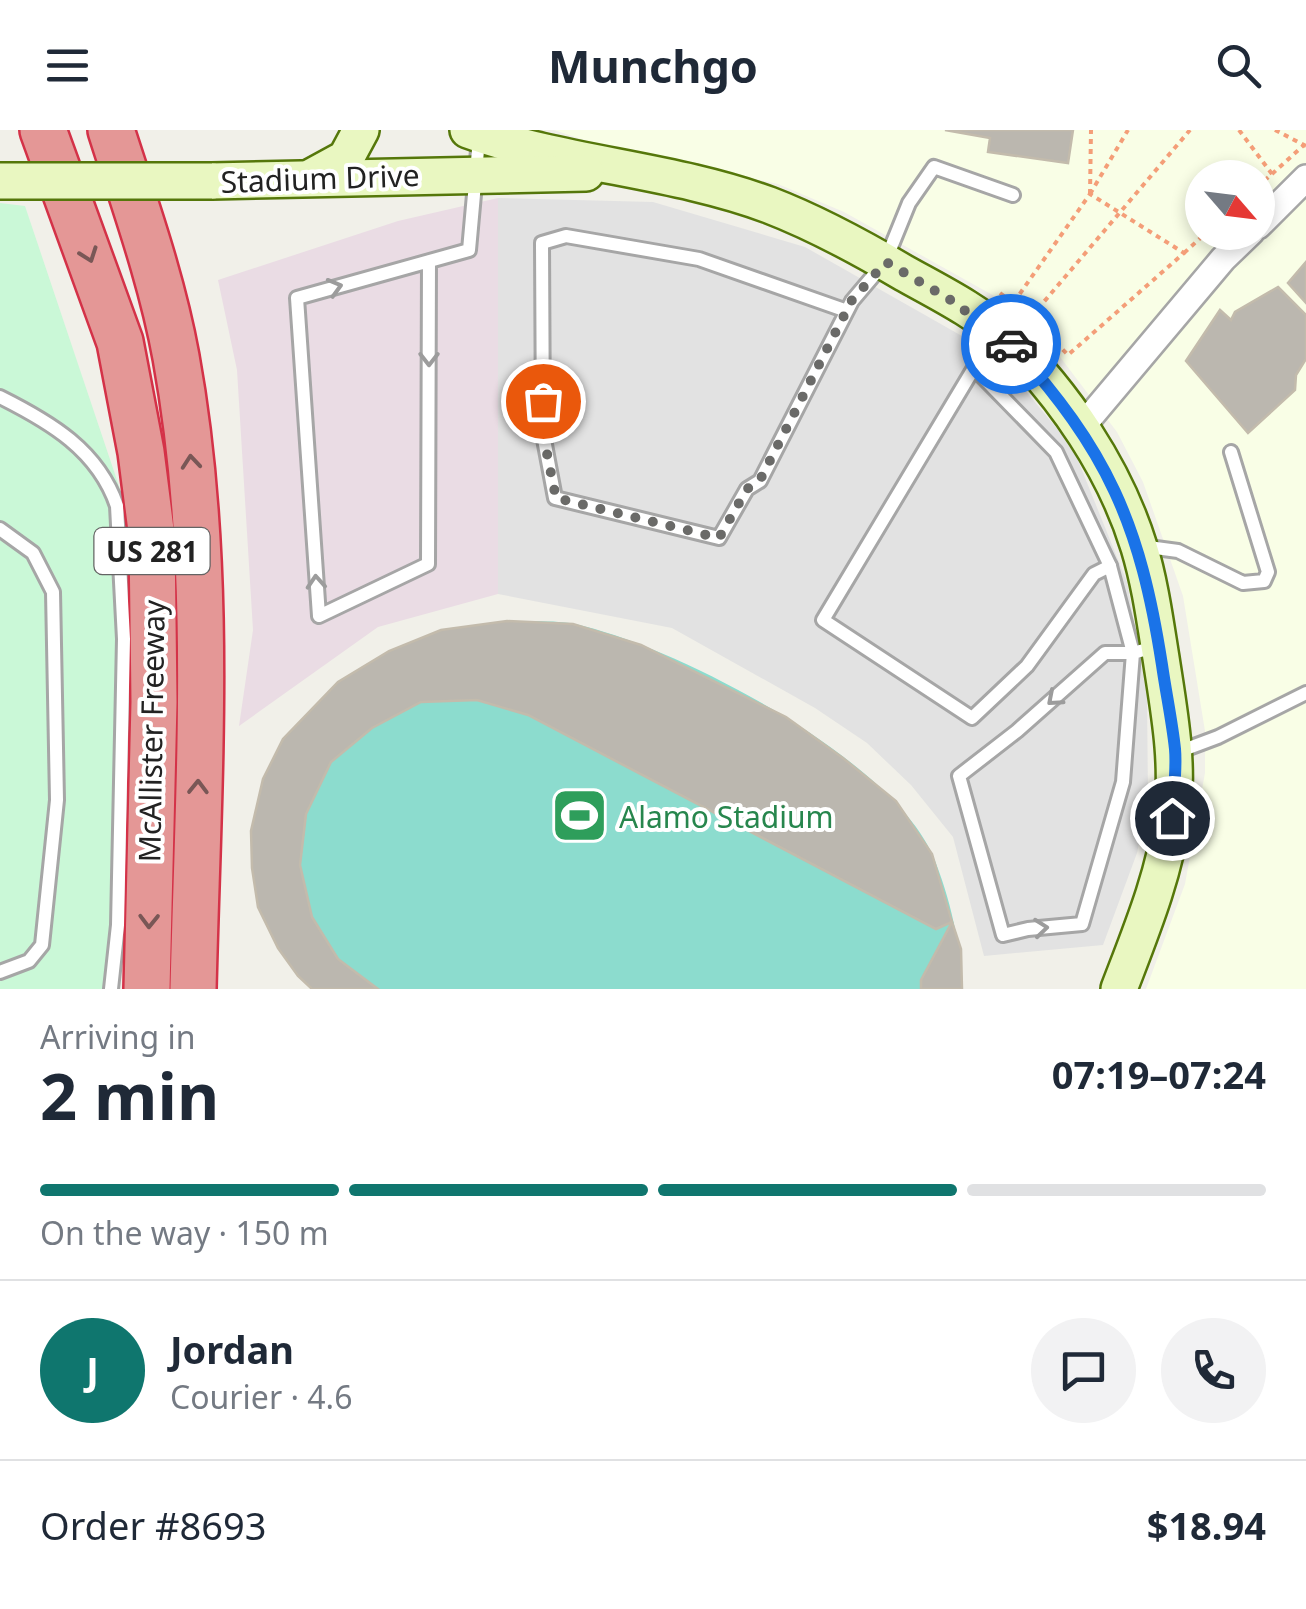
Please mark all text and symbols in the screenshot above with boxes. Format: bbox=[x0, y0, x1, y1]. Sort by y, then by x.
text: Munchgo bbox=[548, 35, 758, 96]
icon: menu bbox=[40, 38, 95, 93]
icon: search bbox=[1211, 38, 1266, 93]
street label: Stadium Drive bbox=[220, 154, 420, 202]
north arrow bbox=[1185, 160, 1275, 250]
map controls bbox=[1185, 160, 1275, 250]
one-way arrow bbox=[77, 245, 97, 262]
one-way arrow bbox=[326, 278, 344, 299]
courier bbox=[961, 294, 1061, 394]
icon: car bbox=[984, 317, 1039, 372]
one-way arrow bbox=[418, 352, 440, 367]
pin bbox=[501, 359, 586, 444]
icon: bag bbox=[516, 374, 571, 429]
one-way arrow bbox=[180, 454, 202, 470]
road number: US 281 bbox=[94, 528, 210, 574]
one-way arrow bbox=[306, 574, 328, 590]
street label: McAllister Freeway bbox=[128, 599, 174, 863]
one-way arrow bbox=[1047, 688, 1066, 706]
pin bbox=[1130, 776, 1215, 861]
one-way arrow bbox=[187, 778, 209, 794]
sports icon: Alamo Stadium bbox=[550, 786, 610, 846]
icon: home bbox=[1145, 791, 1200, 846]
place label: Alamo Stadium bbox=[619, 796, 834, 837]
one-way arrow bbox=[138, 914, 159, 930]
one-way arrow bbox=[1033, 918, 1049, 939]
text: Arriving in bbox=[40, 1015, 195, 1058]
text: 07:19–07:24 bbox=[1052, 1048, 1266, 1100]
text: 2 min bbox=[40, 1051, 219, 1139]
text: On the way · 150 m bbox=[40, 1211, 329, 1254]
button: chat bbox=[1031, 1318, 1136, 1423]
button: phone bbox=[1161, 1318, 1266, 1423]
text: Jordan bbox=[170, 1323, 294, 1375]
text: J bbox=[86, 1344, 99, 1396]
text: Courier · 4.6 bbox=[170, 1375, 353, 1418]
text: Order #8693 bbox=[40, 1499, 266, 1551]
text: $18.94 bbox=[1147, 1499, 1266, 1551]

